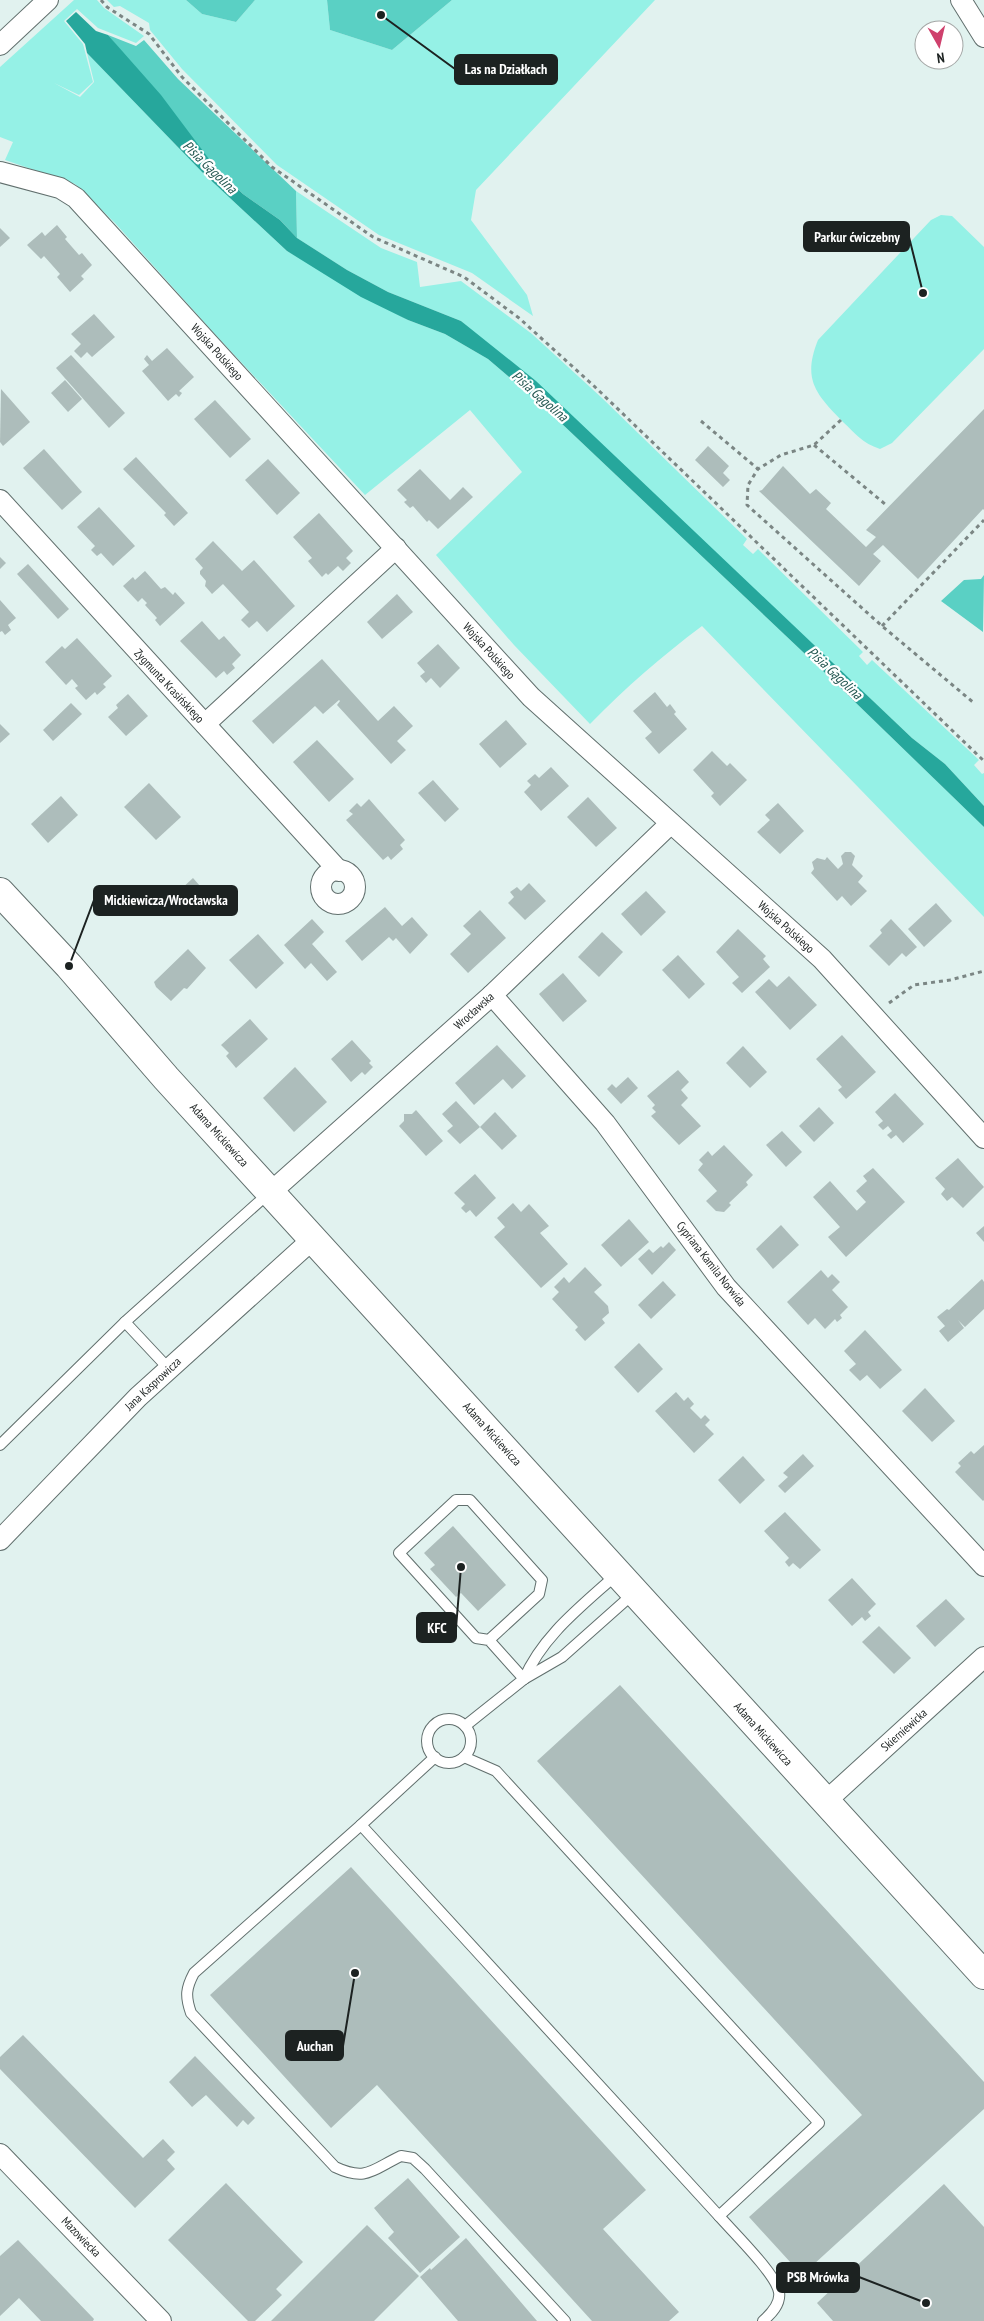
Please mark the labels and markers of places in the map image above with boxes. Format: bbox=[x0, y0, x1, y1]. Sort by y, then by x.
callout: Las na Działkach bbox=[455, 55, 557, 84]
callout: Parkur ćwiczebny bbox=[804, 222, 909, 251]
callout: Mickiewicza/Wrocławska bbox=[94, 886, 237, 915]
callout: KFC bbox=[417, 1613, 456, 1642]
callout: Auchan bbox=[286, 2031, 343, 2060]
callout: PSB Mrówka bbox=[777, 2263, 859, 2292]

